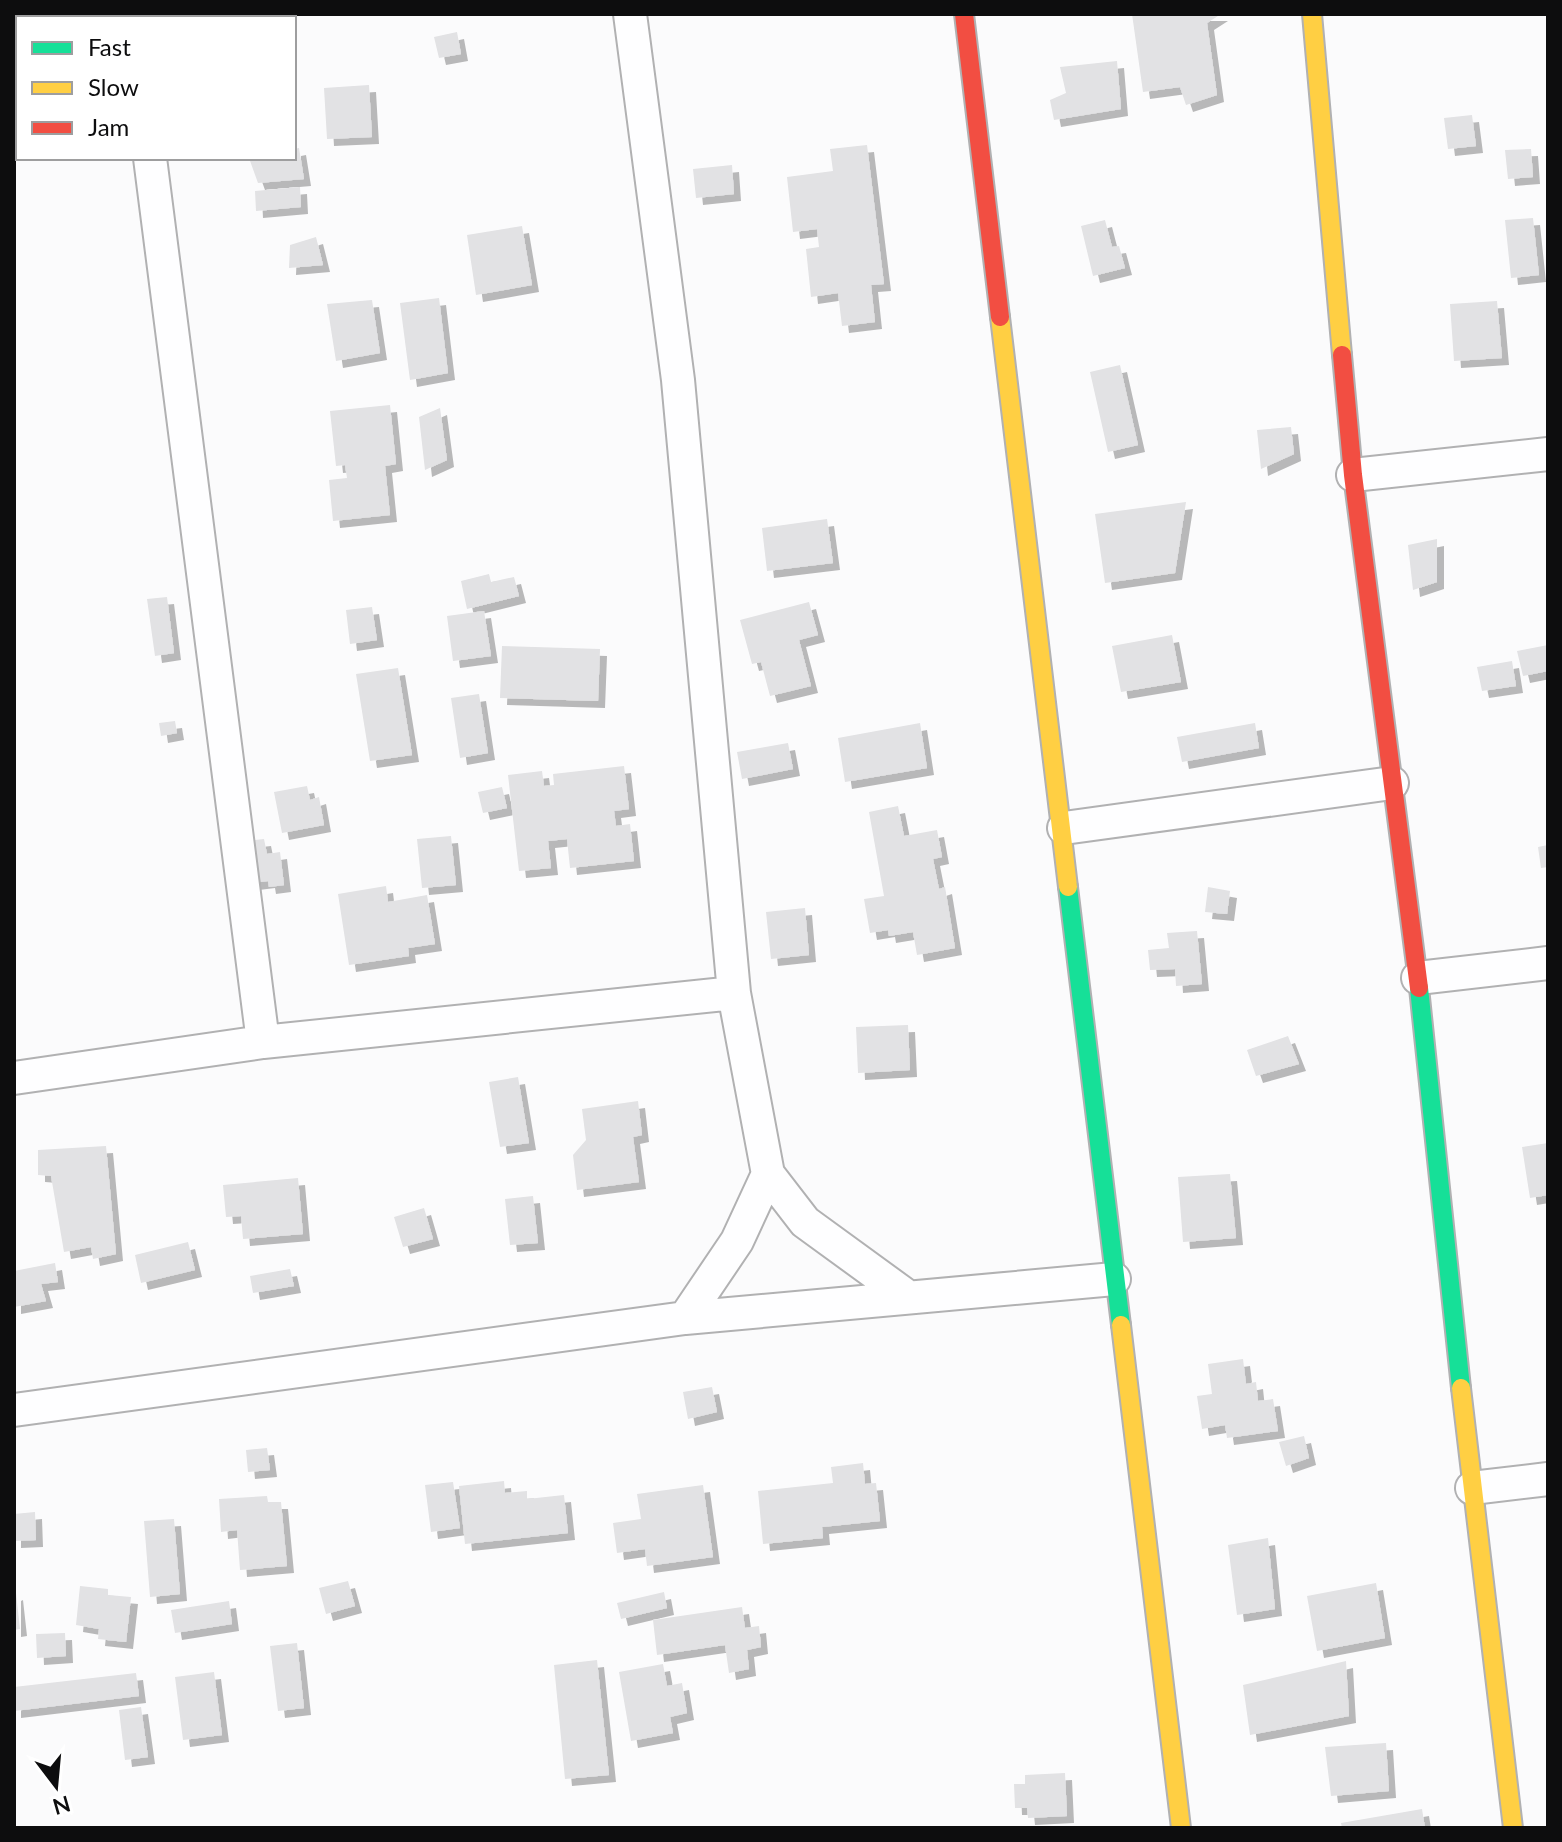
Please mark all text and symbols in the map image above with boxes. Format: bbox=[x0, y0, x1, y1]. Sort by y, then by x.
legend bbox=[16, 16, 296, 160]
text: Fast bbox=[88, 32, 131, 61]
text: Slow bbox=[88, 72, 139, 101]
text: Jam bbox=[88, 112, 129, 141]
north arrow bbox=[16, 1746, 96, 1826]
text: N bbox=[50, 1790, 74, 1821]

